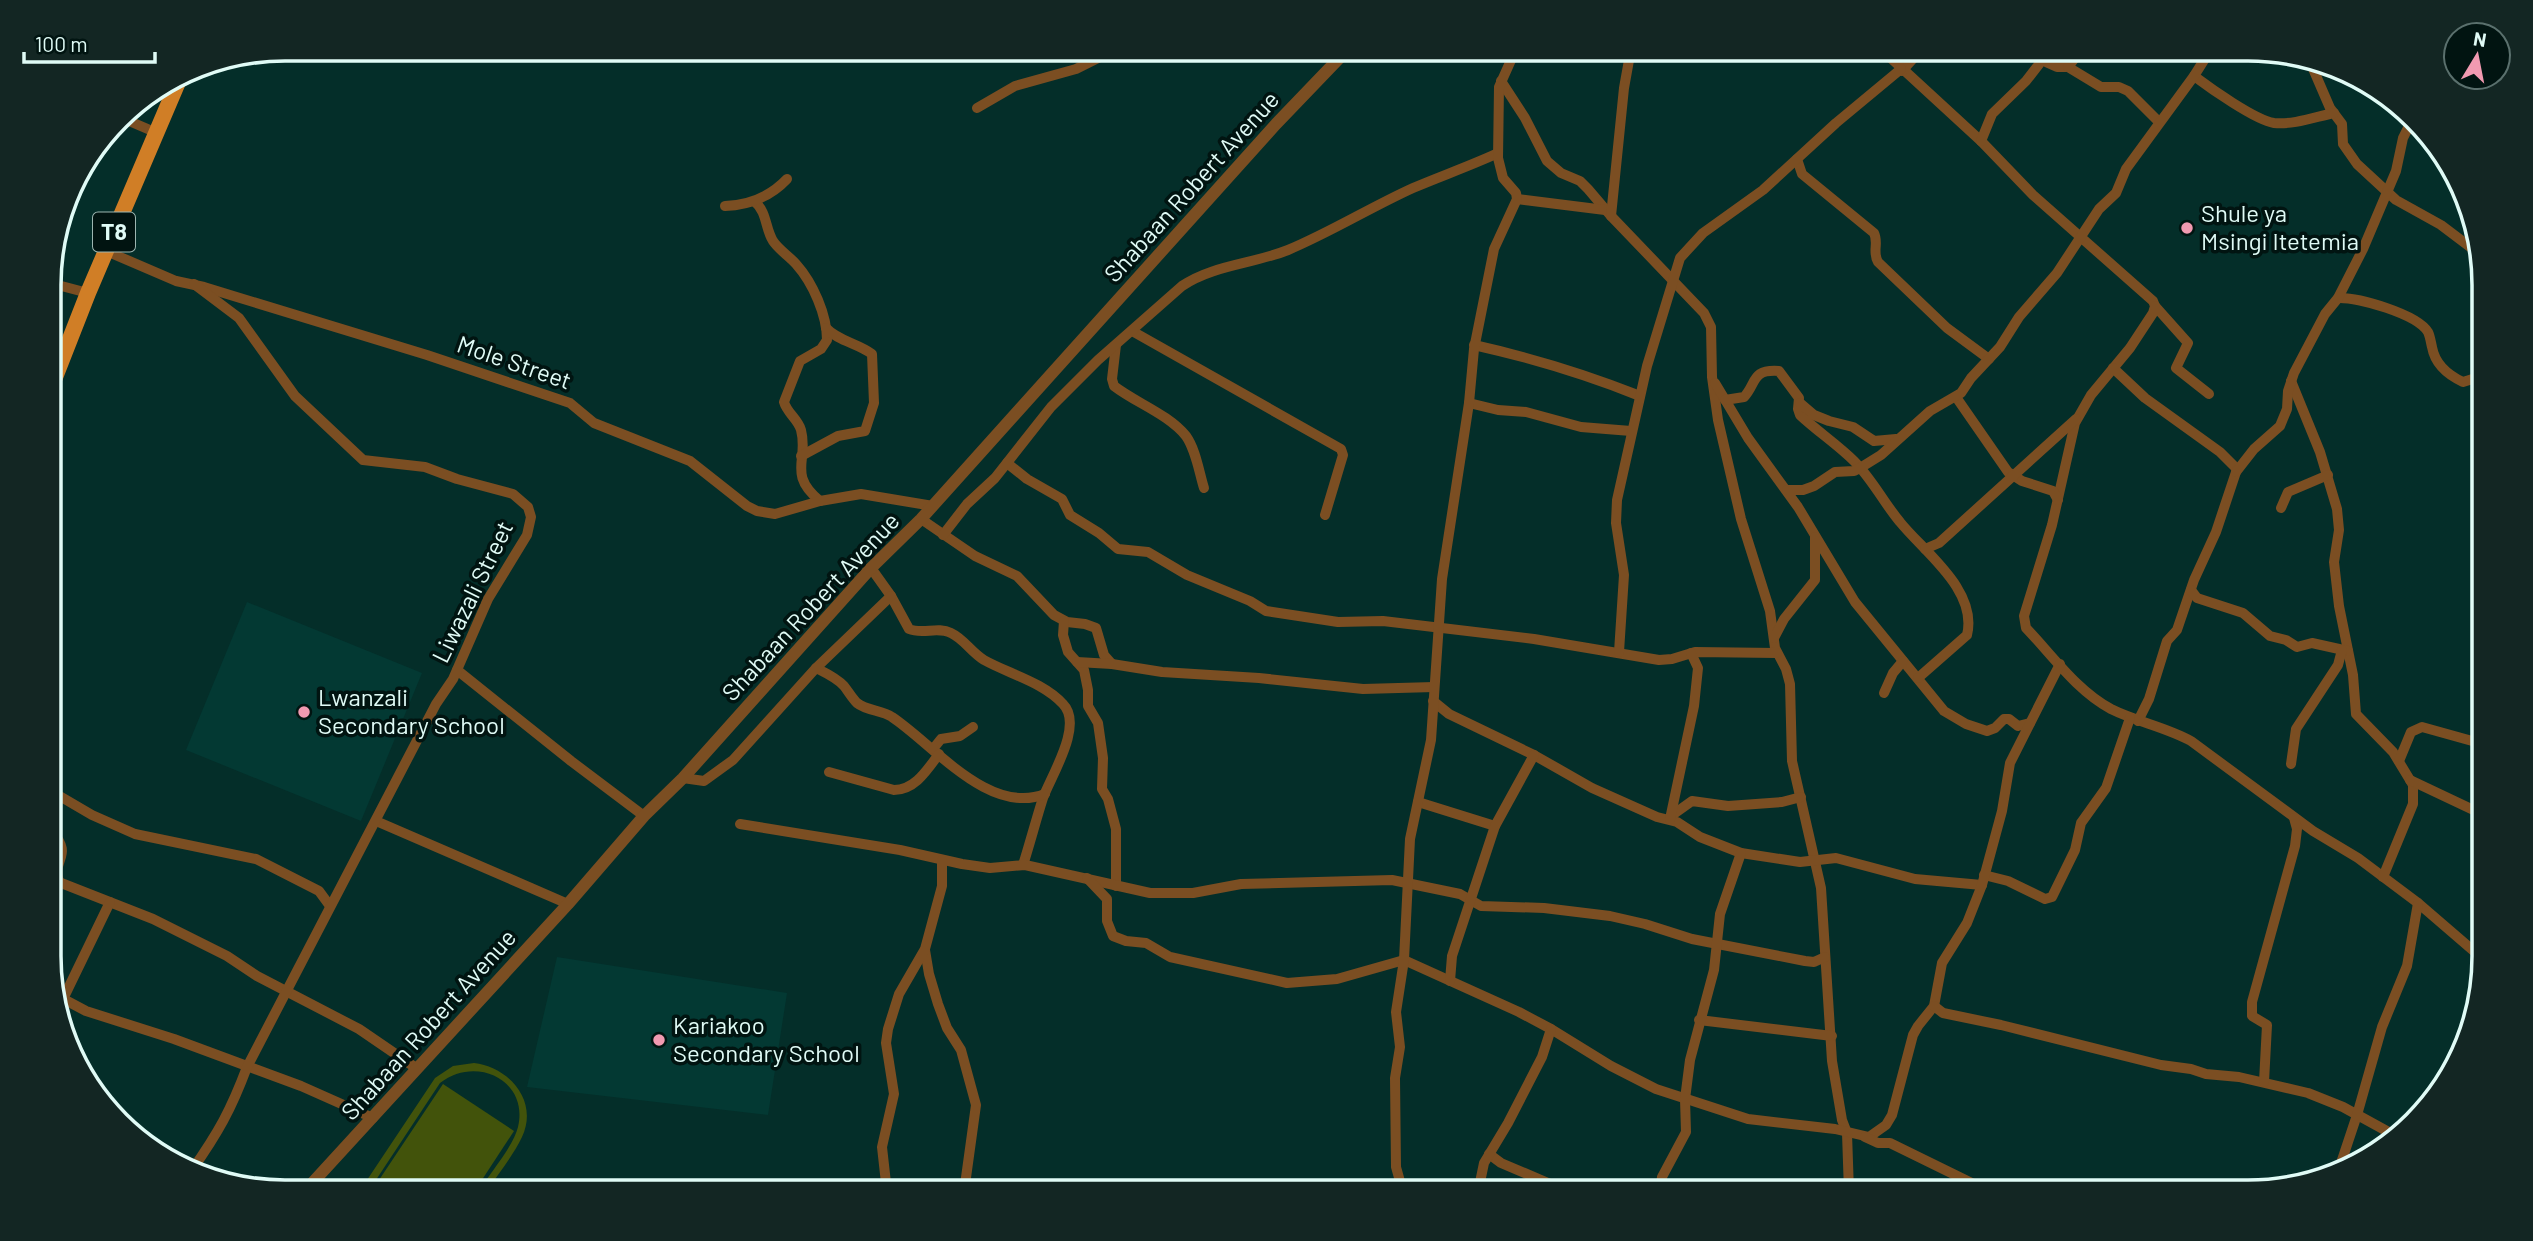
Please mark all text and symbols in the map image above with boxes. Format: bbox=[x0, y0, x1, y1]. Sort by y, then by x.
scale bar bbox=[24, 21, 156, 65]
north arrow bbox=[2442, 21, 2512, 91]
text: N bbox=[2472, 26, 2488, 51]
text: 100 m bbox=[35, 31, 88, 56]
street label: Shabaan Robert Avenue bbox=[1098, 85, 1284, 287]
place label: Shule ya Msingi Itetemia bbox=[2201, 198, 2359, 255]
road number: T8 bbox=[93, 213, 135, 252]
marker: Shule ya Msingi Itetemia bbox=[2179, 220, 2195, 236]
street label: Mole Street bbox=[454, 329, 575, 395]
street label: Shabaan Robert Avenue bbox=[715, 506, 905, 706]
street label: Liwazali Street bbox=[425, 516, 518, 667]
place label: Lwanzali Secondary School bbox=[318, 682, 505, 739]
marker: Lwanzali Secondary School bbox=[296, 704, 312, 720]
street label: Shabaan Robert Avenue bbox=[335, 923, 521, 1125]
place label: Kariakoo Secondary School bbox=[673, 1010, 860, 1067]
marker: Kariakoo Secondary School bbox=[651, 1032, 667, 1048]

